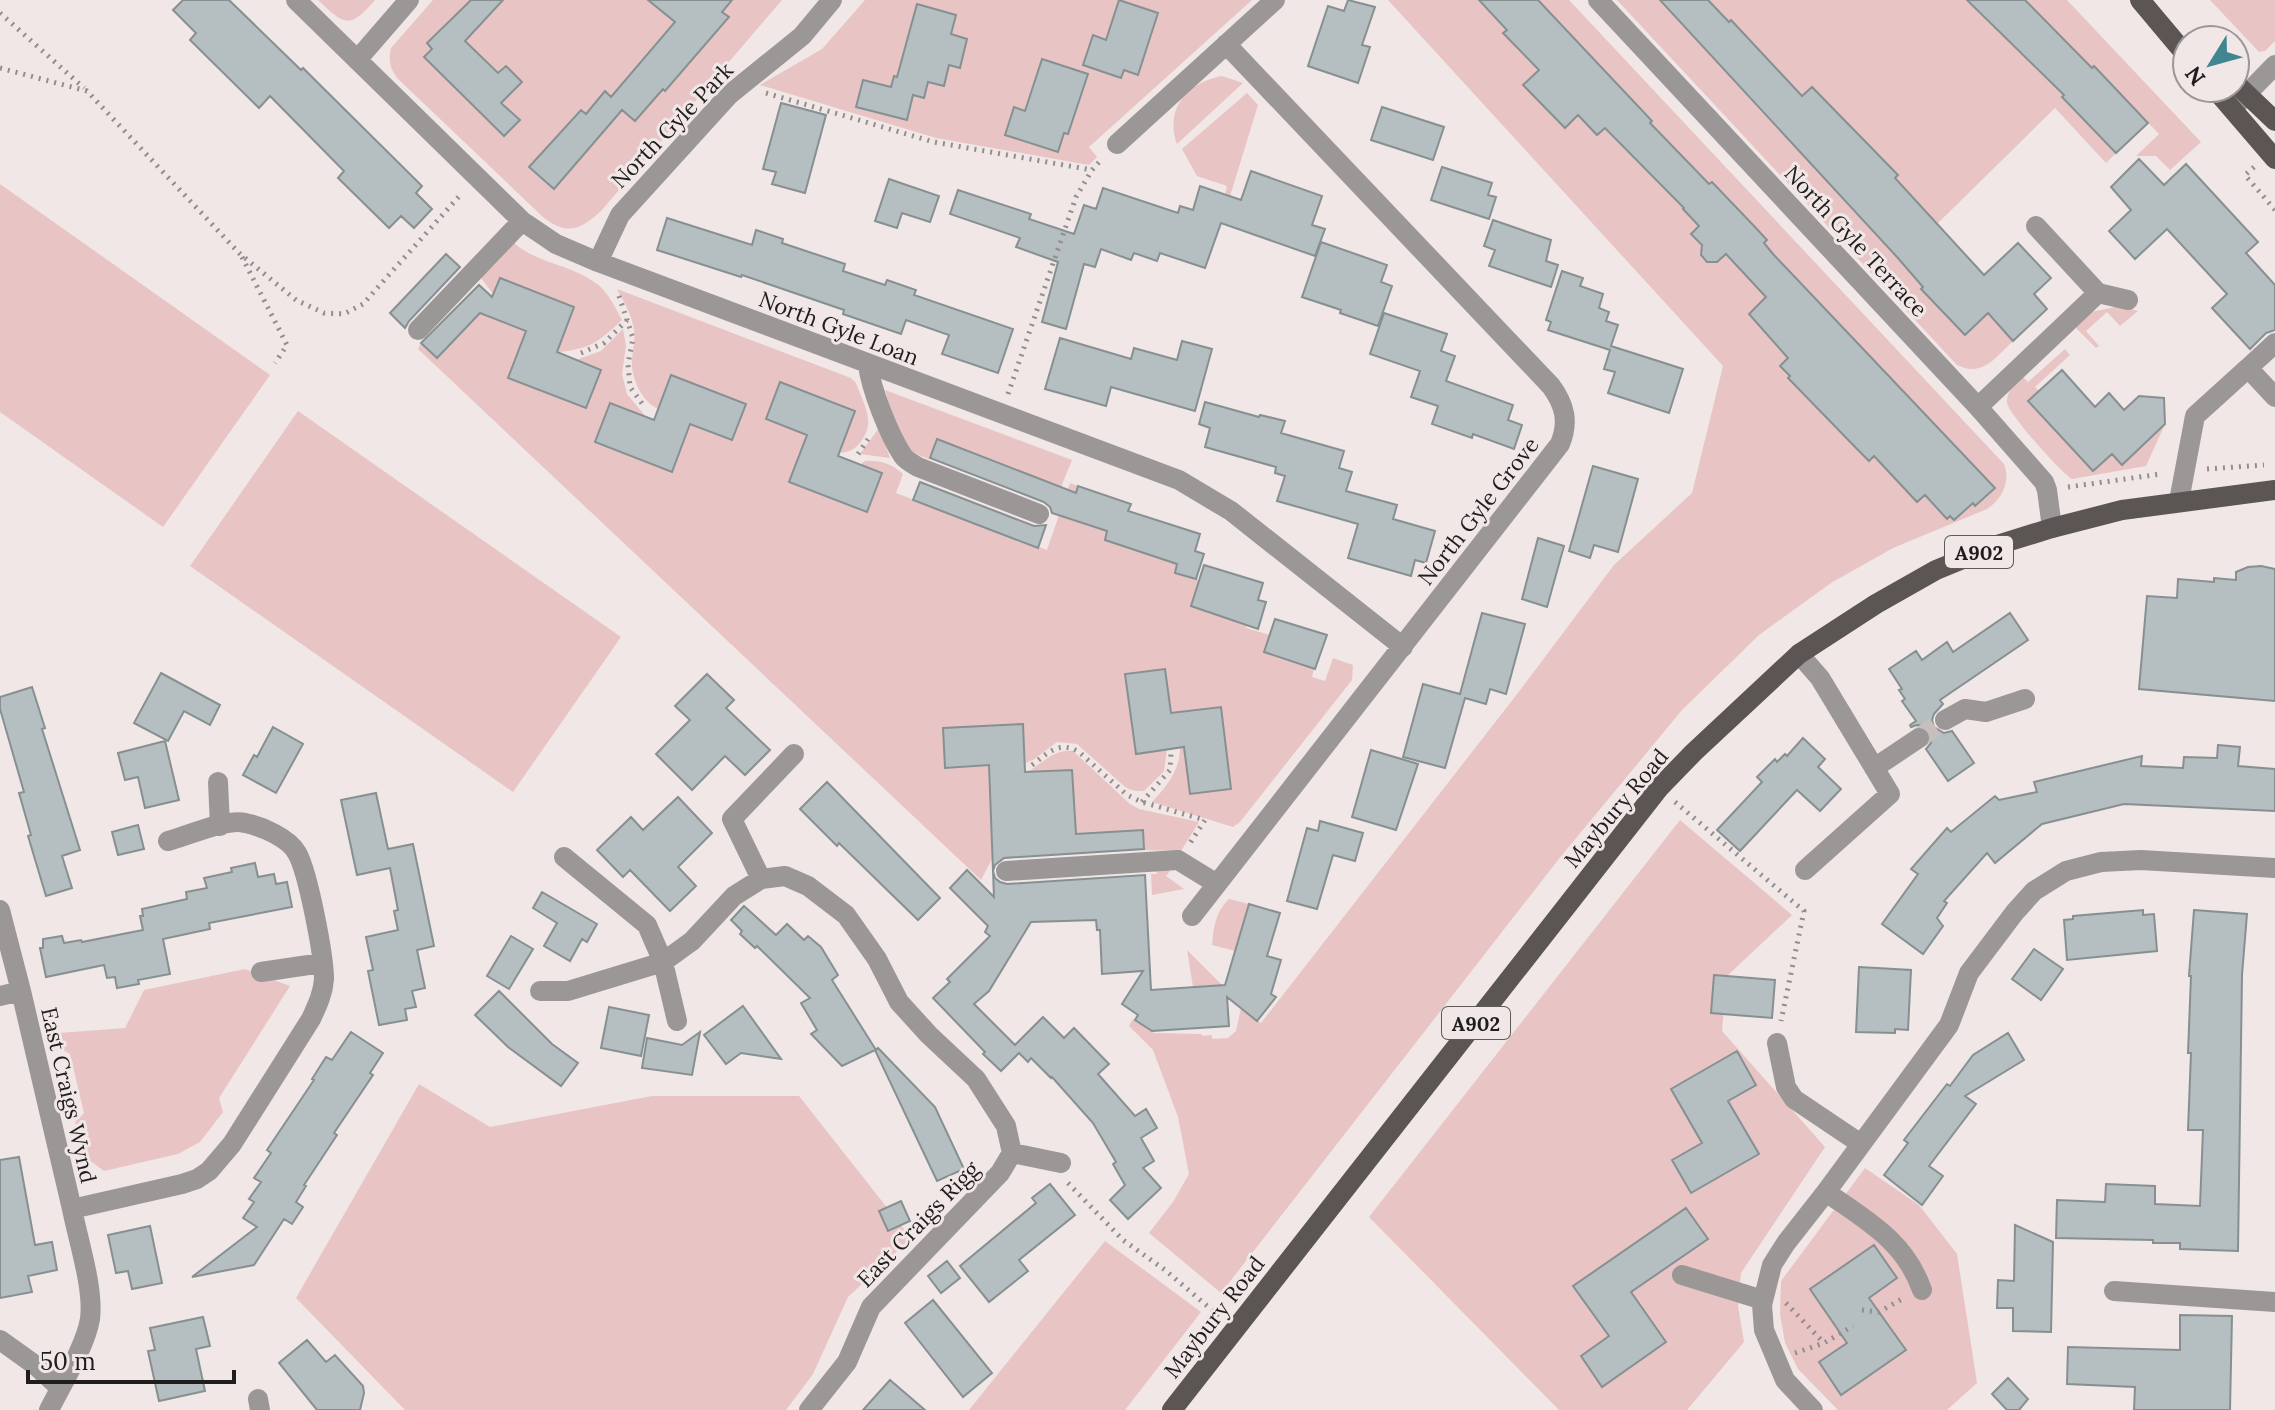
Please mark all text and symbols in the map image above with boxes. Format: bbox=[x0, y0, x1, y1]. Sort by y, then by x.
north arrow bbox=[2171, 24, 2251, 104]
street label: North Gyle Park bbox=[605, 56, 739, 194]
text: N bbox=[2179, 61, 2211, 91]
street label: North Gyle Terrace bbox=[1779, 159, 1934, 323]
street label: North Gyle Loan bbox=[755, 285, 923, 371]
street label: North Gyle Grove bbox=[1411, 431, 1545, 591]
road number: A902 bbox=[1945, 536, 2013, 568]
street label: Maybury Road bbox=[1558, 743, 1674, 873]
street label: East Craigs Wynd bbox=[35, 1004, 103, 1186]
road number: A902 bbox=[1442, 1007, 1510, 1039]
street label: East Craigs Rigg bbox=[851, 1155, 986, 1293]
street label: Maybury Road bbox=[1158, 1250, 1270, 1384]
scale bar bbox=[28, 1334, 234, 1384]
text: 50 m bbox=[40, 1346, 96, 1377]

